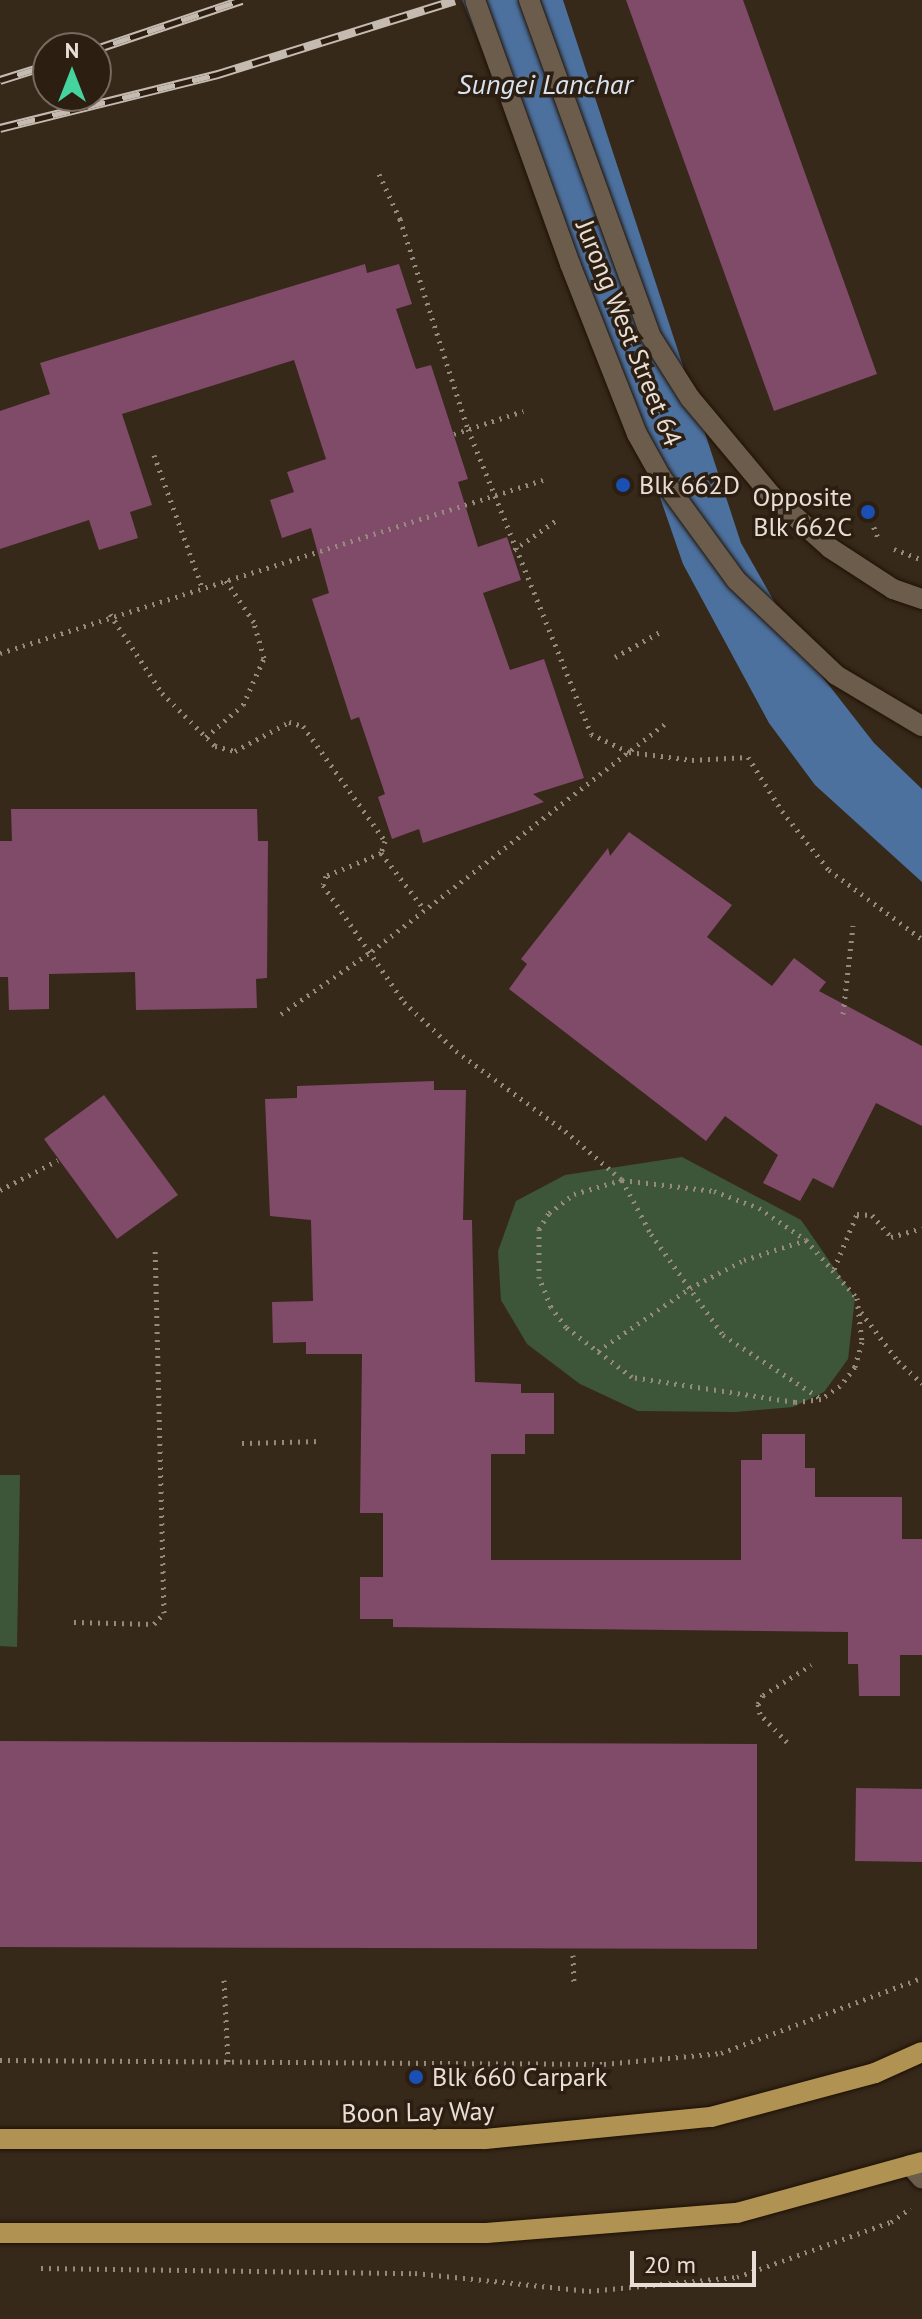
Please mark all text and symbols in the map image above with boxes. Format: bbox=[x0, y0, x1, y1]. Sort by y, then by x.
north arrow bbox=[32, 32, 112, 112]
text: N bbox=[65, 36, 79, 64]
water label: Sungei Lanchar bbox=[457, 67, 633, 101]
street label: Jurong West Street 64 bbox=[569, 215, 689, 451]
place label: Blk 662D bbox=[639, 469, 741, 501]
marker: Blk 662D bbox=[614, 476, 632, 494]
place label: Opposite Blk 662C bbox=[752, 481, 852, 542]
marker: Opposite Blk 662C bbox=[859, 503, 877, 521]
place label: Blk 660 Carpark bbox=[432, 2061, 608, 2093]
marker: Blk 660 Carpark bbox=[407, 2068, 425, 2086]
street label: Boon Lay Way bbox=[340, 2095, 496, 2129]
scale bar bbox=[634, 2235, 760, 2285]
text: 20 m bbox=[644, 2249, 696, 2280]

